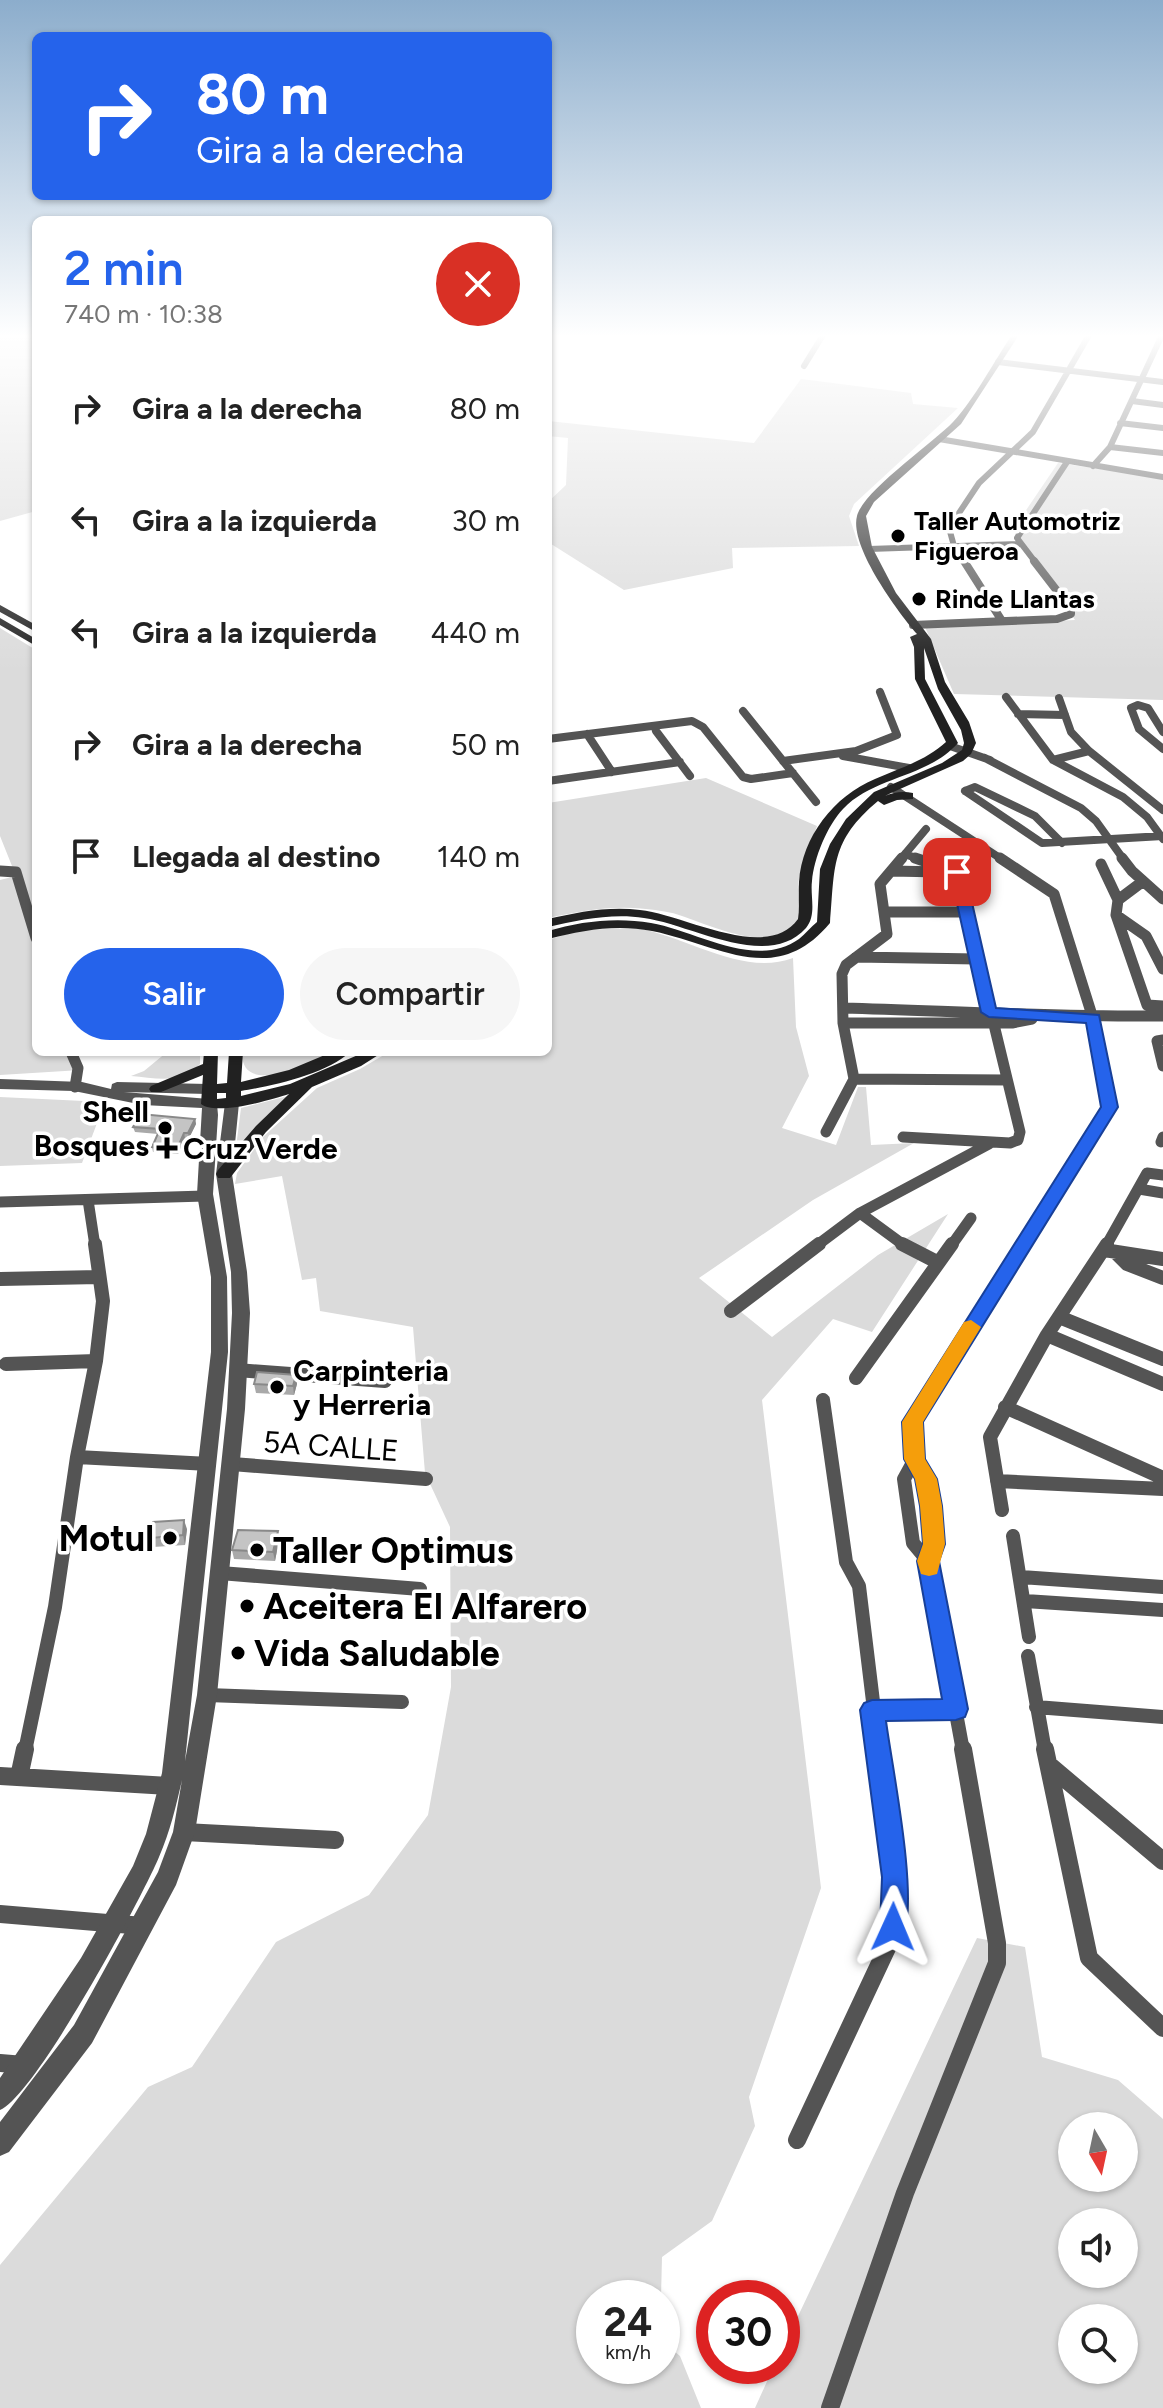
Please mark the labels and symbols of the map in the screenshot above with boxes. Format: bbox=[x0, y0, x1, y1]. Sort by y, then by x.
place label: Taller Automotriz Figueroa bbox=[914, 505, 1121, 567]
marker: Taller Automotriz Figueroa bbox=[889, 527, 907, 545]
place label: Rinde Llantas bbox=[935, 583, 1095, 615]
marker: Rinde Llantas bbox=[910, 590, 928, 608]
pin bbox=[923, 838, 991, 906]
place label: Shell Bosques bbox=[34, 1093, 149, 1164]
marker: Shell Bosques bbox=[156, 1119, 174, 1137]
place label: Cruz Verde bbox=[183, 1130, 338, 1167]
marker: Cruz Verde bbox=[158, 1139, 176, 1157]
place label: Carpinteria y Herreria bbox=[293, 1352, 449, 1423]
marker: Carpinteria y Herreria bbox=[268, 1378, 286, 1396]
street label: 5A CALLE bbox=[262, 1423, 400, 1469]
place label: Motul bbox=[58, 1517, 154, 1560]
marker: Motul bbox=[161, 1529, 179, 1547]
place label: Taller Optimus bbox=[273, 1529, 513, 1572]
marker: Taller Optimus bbox=[248, 1541, 266, 1559]
place label: Aceitera El Alfarero bbox=[263, 1585, 587, 1628]
marker: Aceitera El Alfarero bbox=[238, 1597, 256, 1615]
place label: Vida Saludable bbox=[254, 1632, 500, 1675]
marker: Vida Saludable bbox=[229, 1644, 247, 1662]
position arrow bbox=[851, 1885, 935, 1969]
north arrow bbox=[1058, 2112, 1138, 2192]
speed limit sign: 30 bbox=[696, 2280, 800, 2384]

